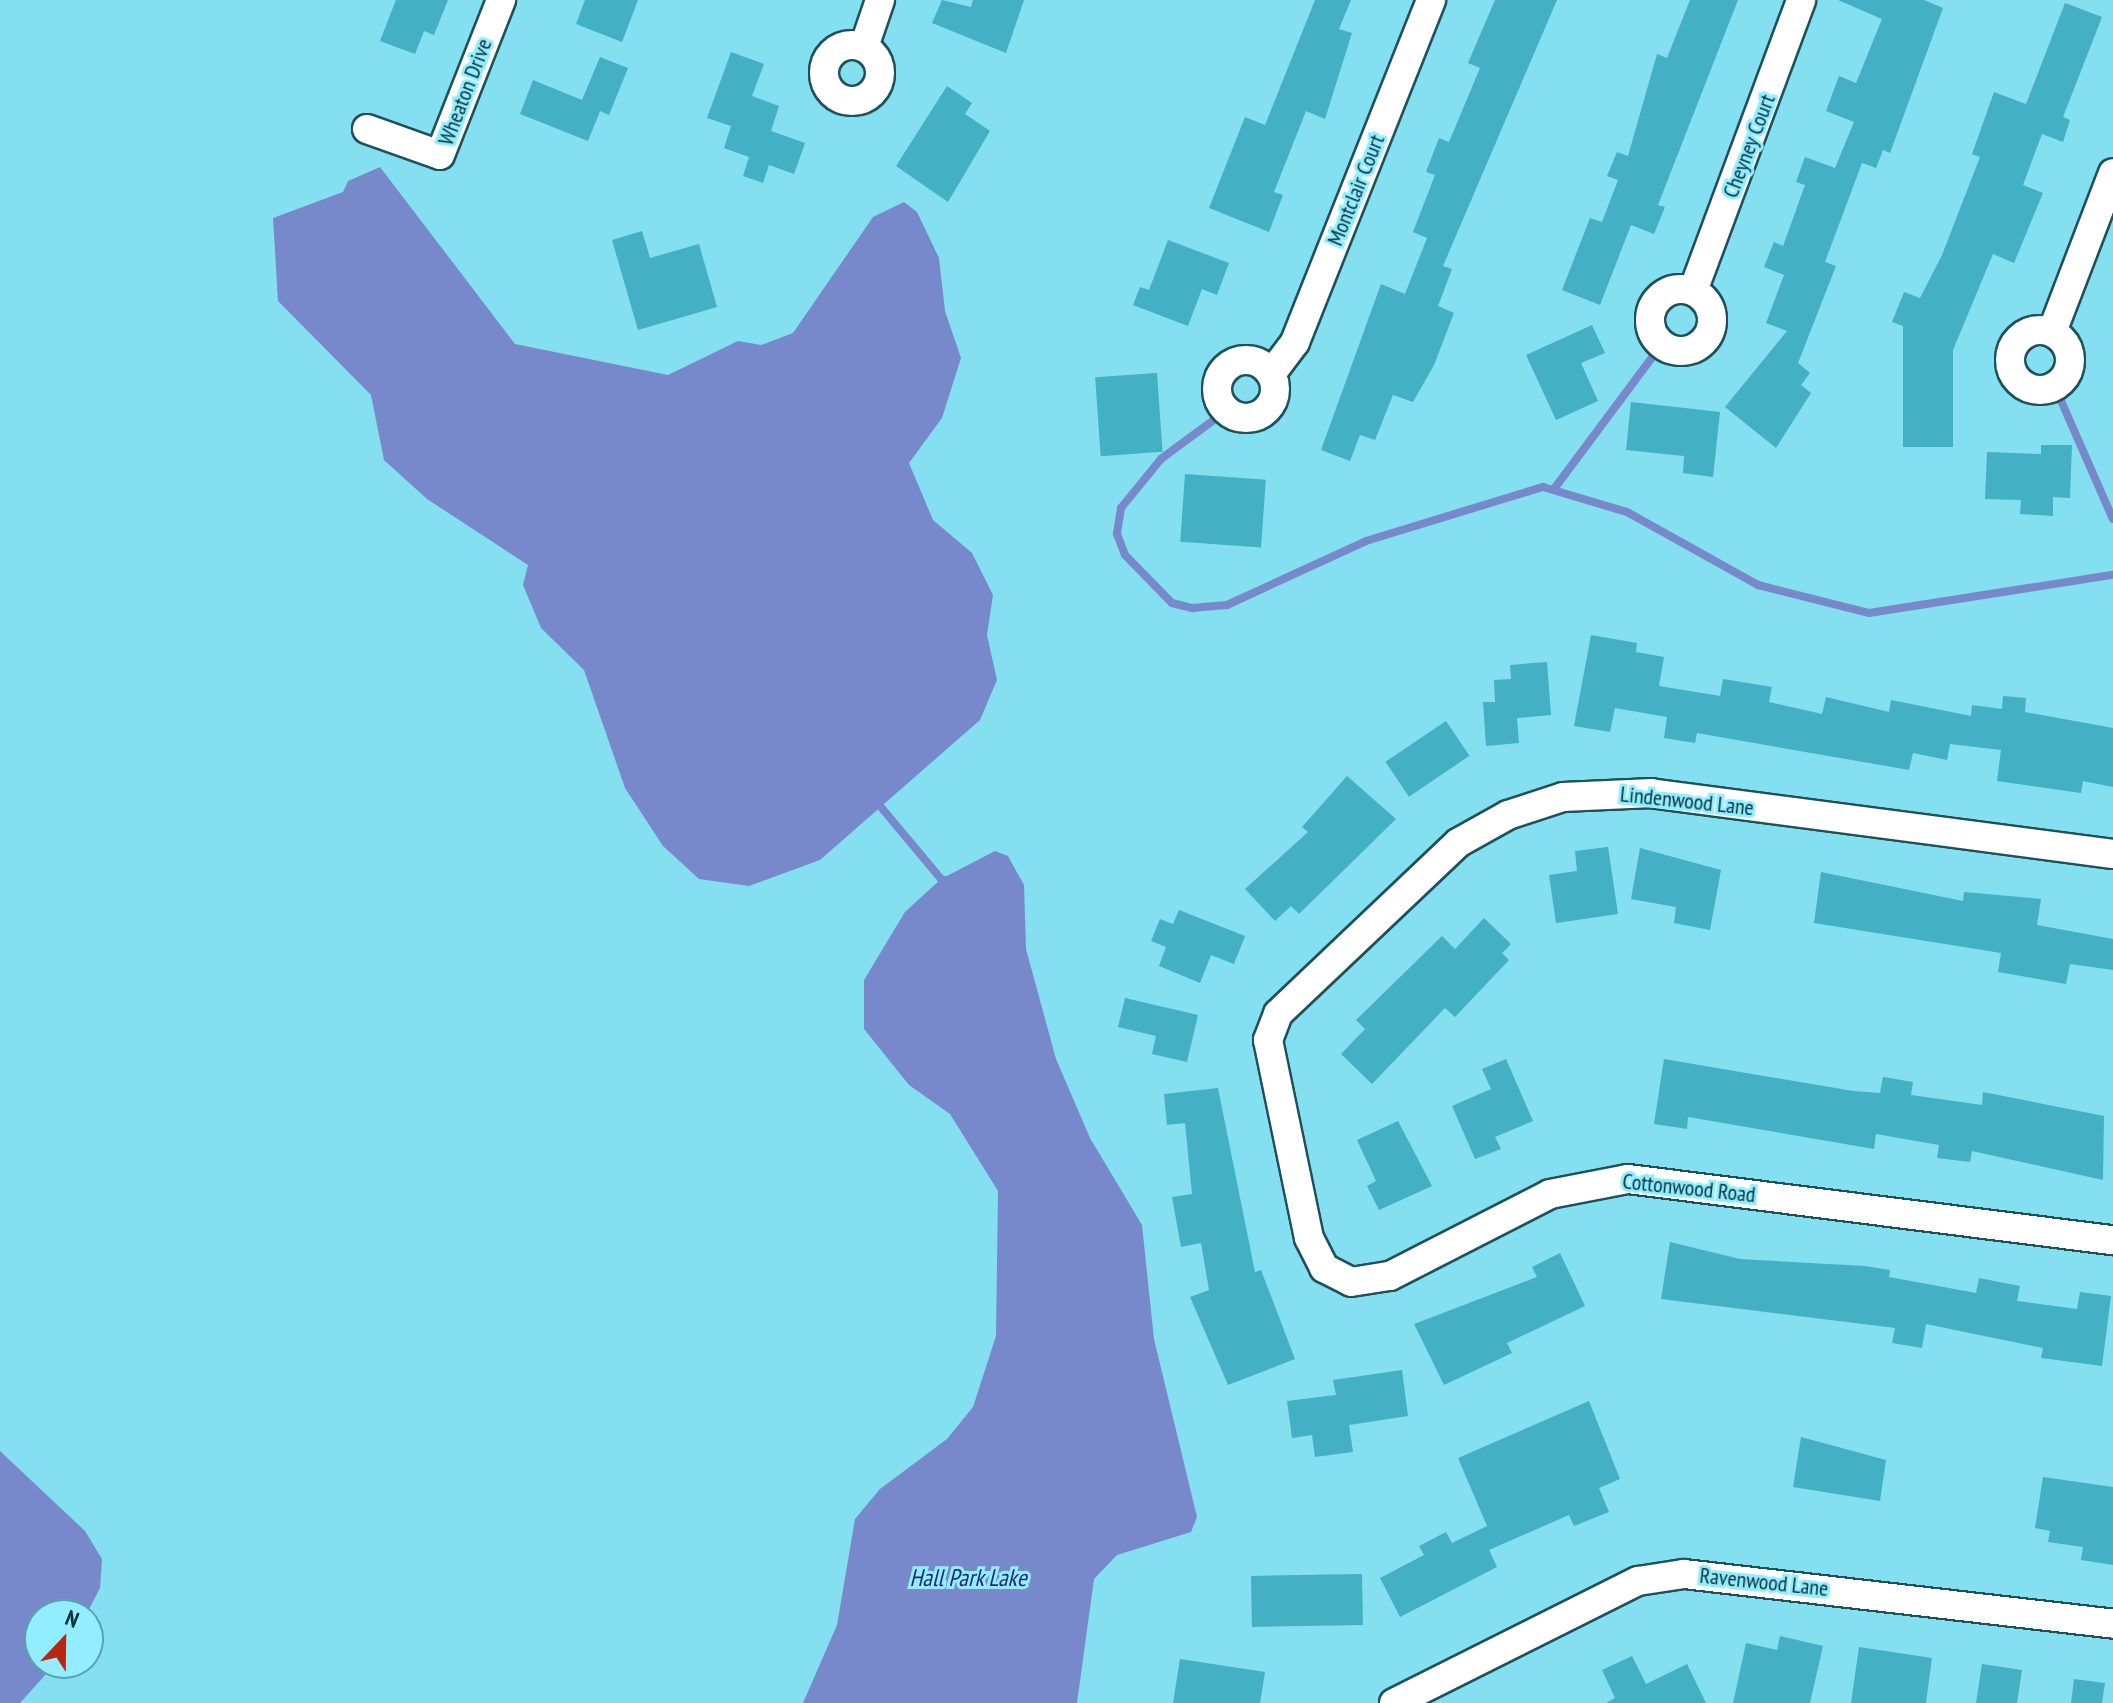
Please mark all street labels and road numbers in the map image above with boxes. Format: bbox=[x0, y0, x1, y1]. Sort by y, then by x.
street label: Wheaton Drive bbox=[433, 35, 497, 149]
street label: Cheyney Court bbox=[1717, 90, 1781, 202]
street label: Montclair Court bbox=[1322, 131, 1390, 249]
street label: Lindenwood Lane bbox=[1619, 781, 1755, 821]
street label: Cottonwood Road bbox=[1621, 1168, 1757, 1208]
street label: Ravenwood Lane bbox=[1698, 1562, 1830, 1602]

